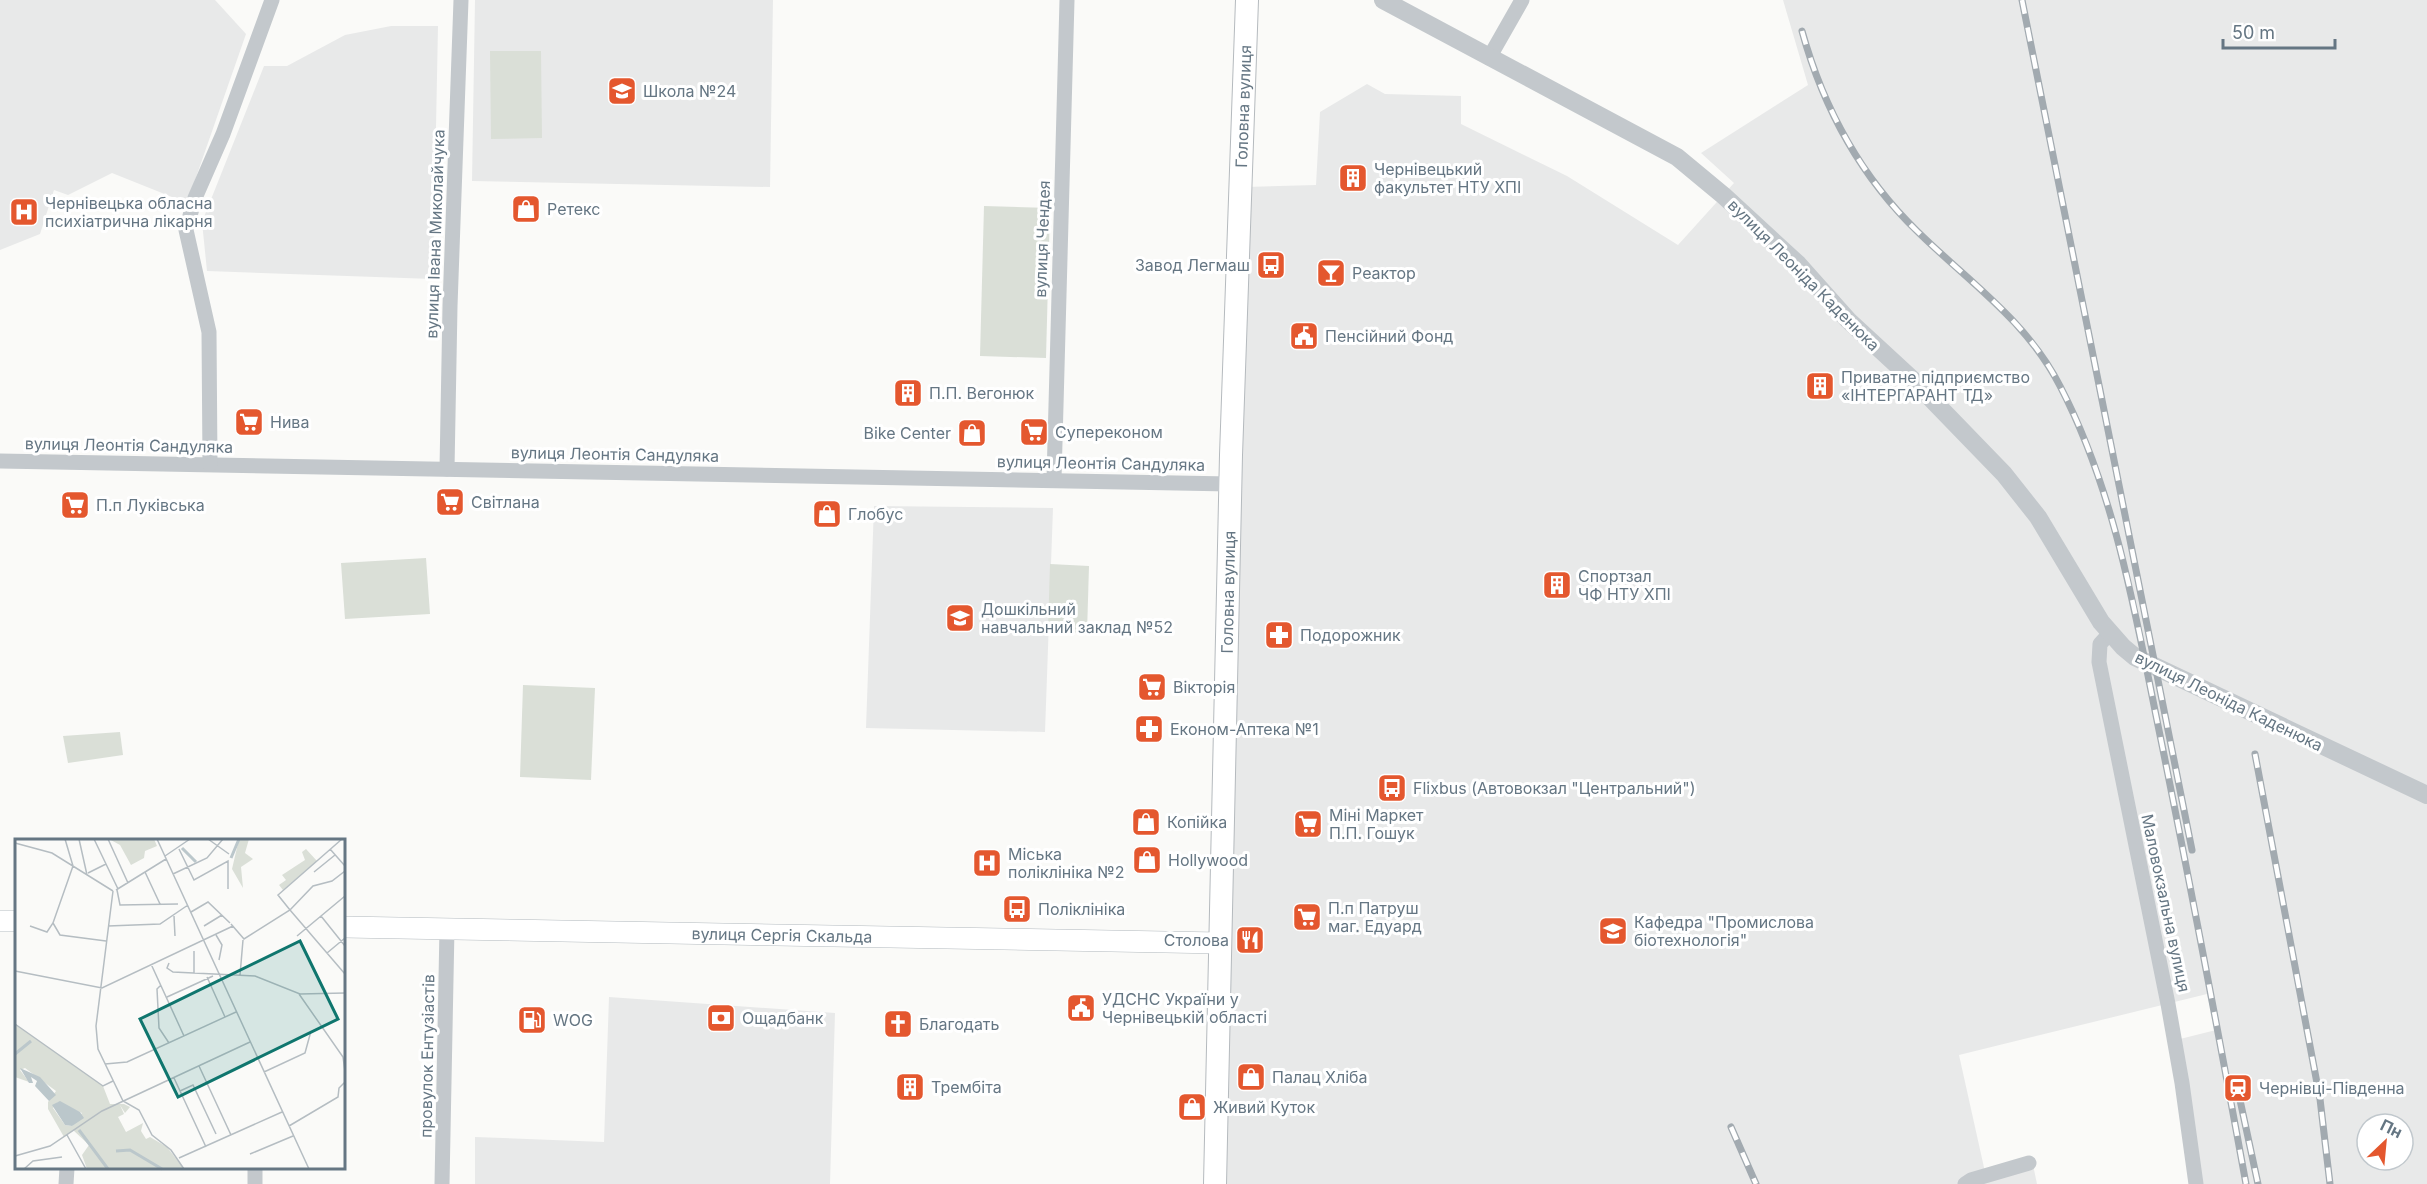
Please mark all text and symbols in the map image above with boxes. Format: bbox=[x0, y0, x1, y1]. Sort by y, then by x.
scale bar bbox=[2223, 12, 2336, 50]
text: 50 m bbox=[2232, 22, 2275, 43]
street label: Головна вулиця bbox=[1231, 45, 1255, 168]
school or university icon: Школа №24 bbox=[606, 75, 638, 107]
place label: Школа №24 bbox=[643, 81, 736, 101]
street label: вулиця Івана Миколайчука bbox=[421, 129, 449, 339]
place label: Чернівецький факультет НТУ ХПІ bbox=[1374, 159, 1521, 197]
building icon: Чернівецький факультет НТУ ХПІ bbox=[1337, 162, 1369, 194]
street label: вулиця Чендея bbox=[1030, 180, 1054, 298]
place label: Чернівецька обласна психіатрична лікарня bbox=[45, 193, 213, 231]
shop icon: Ретекс bbox=[510, 193, 542, 225]
street label: вулиця Леоніда Каденюка bbox=[1724, 195, 1884, 355]
hospital icon: Чернівецька обласна психіатрична лікарня bbox=[8, 196, 40, 228]
place label: Ретекс bbox=[547, 199, 600, 219]
bus stop icon: Завод Легмаш bbox=[1255, 249, 1287, 281]
place label: Завод Легмаш bbox=[1135, 255, 1250, 275]
bar icon: Реактор bbox=[1315, 257, 1347, 289]
place label: Реактор bbox=[1352, 263, 1416, 283]
public building icon: Пенсійний Фонд bbox=[1288, 320, 1320, 352]
place label: Пенсійний Фонд bbox=[1325, 326, 1453, 346]
place label: Приватне підприємство «ІНТЕРГАРАНТ ТД» bbox=[1841, 367, 2030, 405]
building icon: Приватне підприємство «ІНТЕРГАРАНТ ТД» bbox=[1804, 370, 1836, 402]
building icon: П.П. Вегонюк bbox=[892, 377, 924, 409]
place label: П.П. Вегонюк bbox=[929, 383, 1035, 403]
supermarket icon: Нива bbox=[233, 406, 265, 438]
place label: Нива bbox=[270, 412, 309, 432]
supermarket icon: Супереконом bbox=[1018, 416, 1050, 448]
shop icon: Bike Center bbox=[956, 417, 988, 449]
place label: Супереконом bbox=[1055, 422, 1163, 442]
place label: Bike Center bbox=[864, 423, 951, 443]
street label: вулиця Леонтія Сандуляка bbox=[25, 433, 233, 457]
street label: вулиця Леонтія Сандуляка bbox=[511, 442, 719, 466]
street label: вулиця Леонтія Сандуляка bbox=[997, 451, 1205, 475]
supermarket icon: Світлана bbox=[434, 486, 466, 518]
supermarket icon: П.п Луківська bbox=[59, 489, 91, 521]
place label: Світлана bbox=[471, 492, 540, 512]
place label: П.п Луківська bbox=[96, 495, 205, 515]
shop icon: Глобус bbox=[811, 498, 843, 530]
place label: Глобус bbox=[848, 504, 903, 524]
street label: Головна вулиця bbox=[1217, 531, 1239, 654]
place label: Спортзал ЧФ НТУ ХПІ bbox=[1578, 566, 1671, 604]
building icon: Спортзал ЧФ НТУ ХПІ bbox=[1541, 569, 1573, 601]
place label: Дошкільний навчальний заклад №52 bbox=[981, 599, 1173, 637]
school or university icon: Дошкільний навчальний заклад №52 bbox=[944, 602, 976, 634]
pharmacy icon: Подорожник bbox=[1263, 619, 1295, 651]
place label: Подорожник bbox=[1300, 625, 1401, 645]
street label: вулиця Леоніда Каденюка bbox=[2132, 647, 2326, 755]
supermarket icon: Вікторія bbox=[1136, 671, 1168, 703]
place label: Вікторія bbox=[1173, 677, 1235, 697]
pharmacy icon: Економ-Аптека №1 bbox=[1133, 713, 1165, 745]
place label: Економ-Аптека №1 bbox=[1170, 719, 1319, 739]
bus stop icon: Flixbus (Автовокзал "Центральний") bbox=[1376, 772, 1408, 804]
place label: Flixbus (Автовокзал "Центральний") bbox=[1413, 778, 1696, 798]
place label: Міні Маркет П.П. Гошук bbox=[1329, 805, 1424, 843]
shop icon: Копійка bbox=[1130, 806, 1162, 838]
supermarket icon: Міні Маркет П.П. Гошук bbox=[1292, 808, 1324, 840]
place label: Копійка bbox=[1167, 812, 1227, 832]
street label: Маловокзальна вулиця bbox=[2137, 812, 2195, 994]
inset map bbox=[15, 839, 345, 1169]
place label: Міська поліклініка №2 bbox=[1008, 844, 1125, 882]
shop icon: Hollywood bbox=[1131, 844, 1163, 876]
hospital icon: Міська поліклініка №2 bbox=[971, 847, 1003, 879]
place label: Hollywood bbox=[1168, 850, 1248, 870]
bus stop icon: Поліклініка bbox=[1001, 893, 1033, 925]
place label: П.п Патруш маг. Едуард bbox=[1328, 898, 1422, 936]
place label: Поліклініка bbox=[1038, 899, 1125, 919]
supermarket icon: П.п Патруш маг. Едуард bbox=[1291, 901, 1323, 933]
place label: Кафедра "Промислова біотехнологія" bbox=[1634, 912, 1814, 950]
school or university icon: Кафедра "Промислова біотехнологія" bbox=[1597, 915, 1629, 947]
street label: вулиця Сергія Скальда bbox=[691, 923, 872, 947]
restaurant icon: Столова bbox=[1234, 924, 1266, 956]
place label: Столова bbox=[1164, 930, 1229, 950]
street label: провулок Ентузіастів bbox=[416, 974, 438, 1138]
place label: УДСНС України у Чернівецькій області bbox=[1102, 989, 1267, 1027]
public building icon: УДСНС України у Чернівецькій області bbox=[1065, 992, 1097, 1024]
bank icon: Ощадбанк bbox=[705, 1002, 737, 1034]
fuel station icon: WOG bbox=[516, 1004, 548, 1036]
place label: Ощадбанк bbox=[742, 1008, 824, 1028]
church icon: Благодать bbox=[882, 1008, 914, 1040]
place label: WOG bbox=[553, 1010, 593, 1030]
place label: Благодать bbox=[919, 1014, 1000, 1034]
shop icon: Палац Хліба bbox=[1235, 1061, 1267, 1093]
place label: Палац Хліба bbox=[1272, 1067, 1368, 1087]
building icon: Трембіта bbox=[894, 1071, 926, 1103]
station icon: Чернівці-Південна bbox=[2222, 1072, 2254, 1104]
place label: Трембіта bbox=[931, 1077, 1002, 1097]
place label: Чернівці-Південна bbox=[2259, 1078, 2405, 1098]
shop icon: Живий Куток bbox=[1176, 1091, 1208, 1123]
place label: Живий Куток bbox=[1213, 1097, 1315, 1117]
north arrow bbox=[2355, 1112, 2415, 1172]
text: Пн bbox=[2377, 1115, 2406, 1142]

